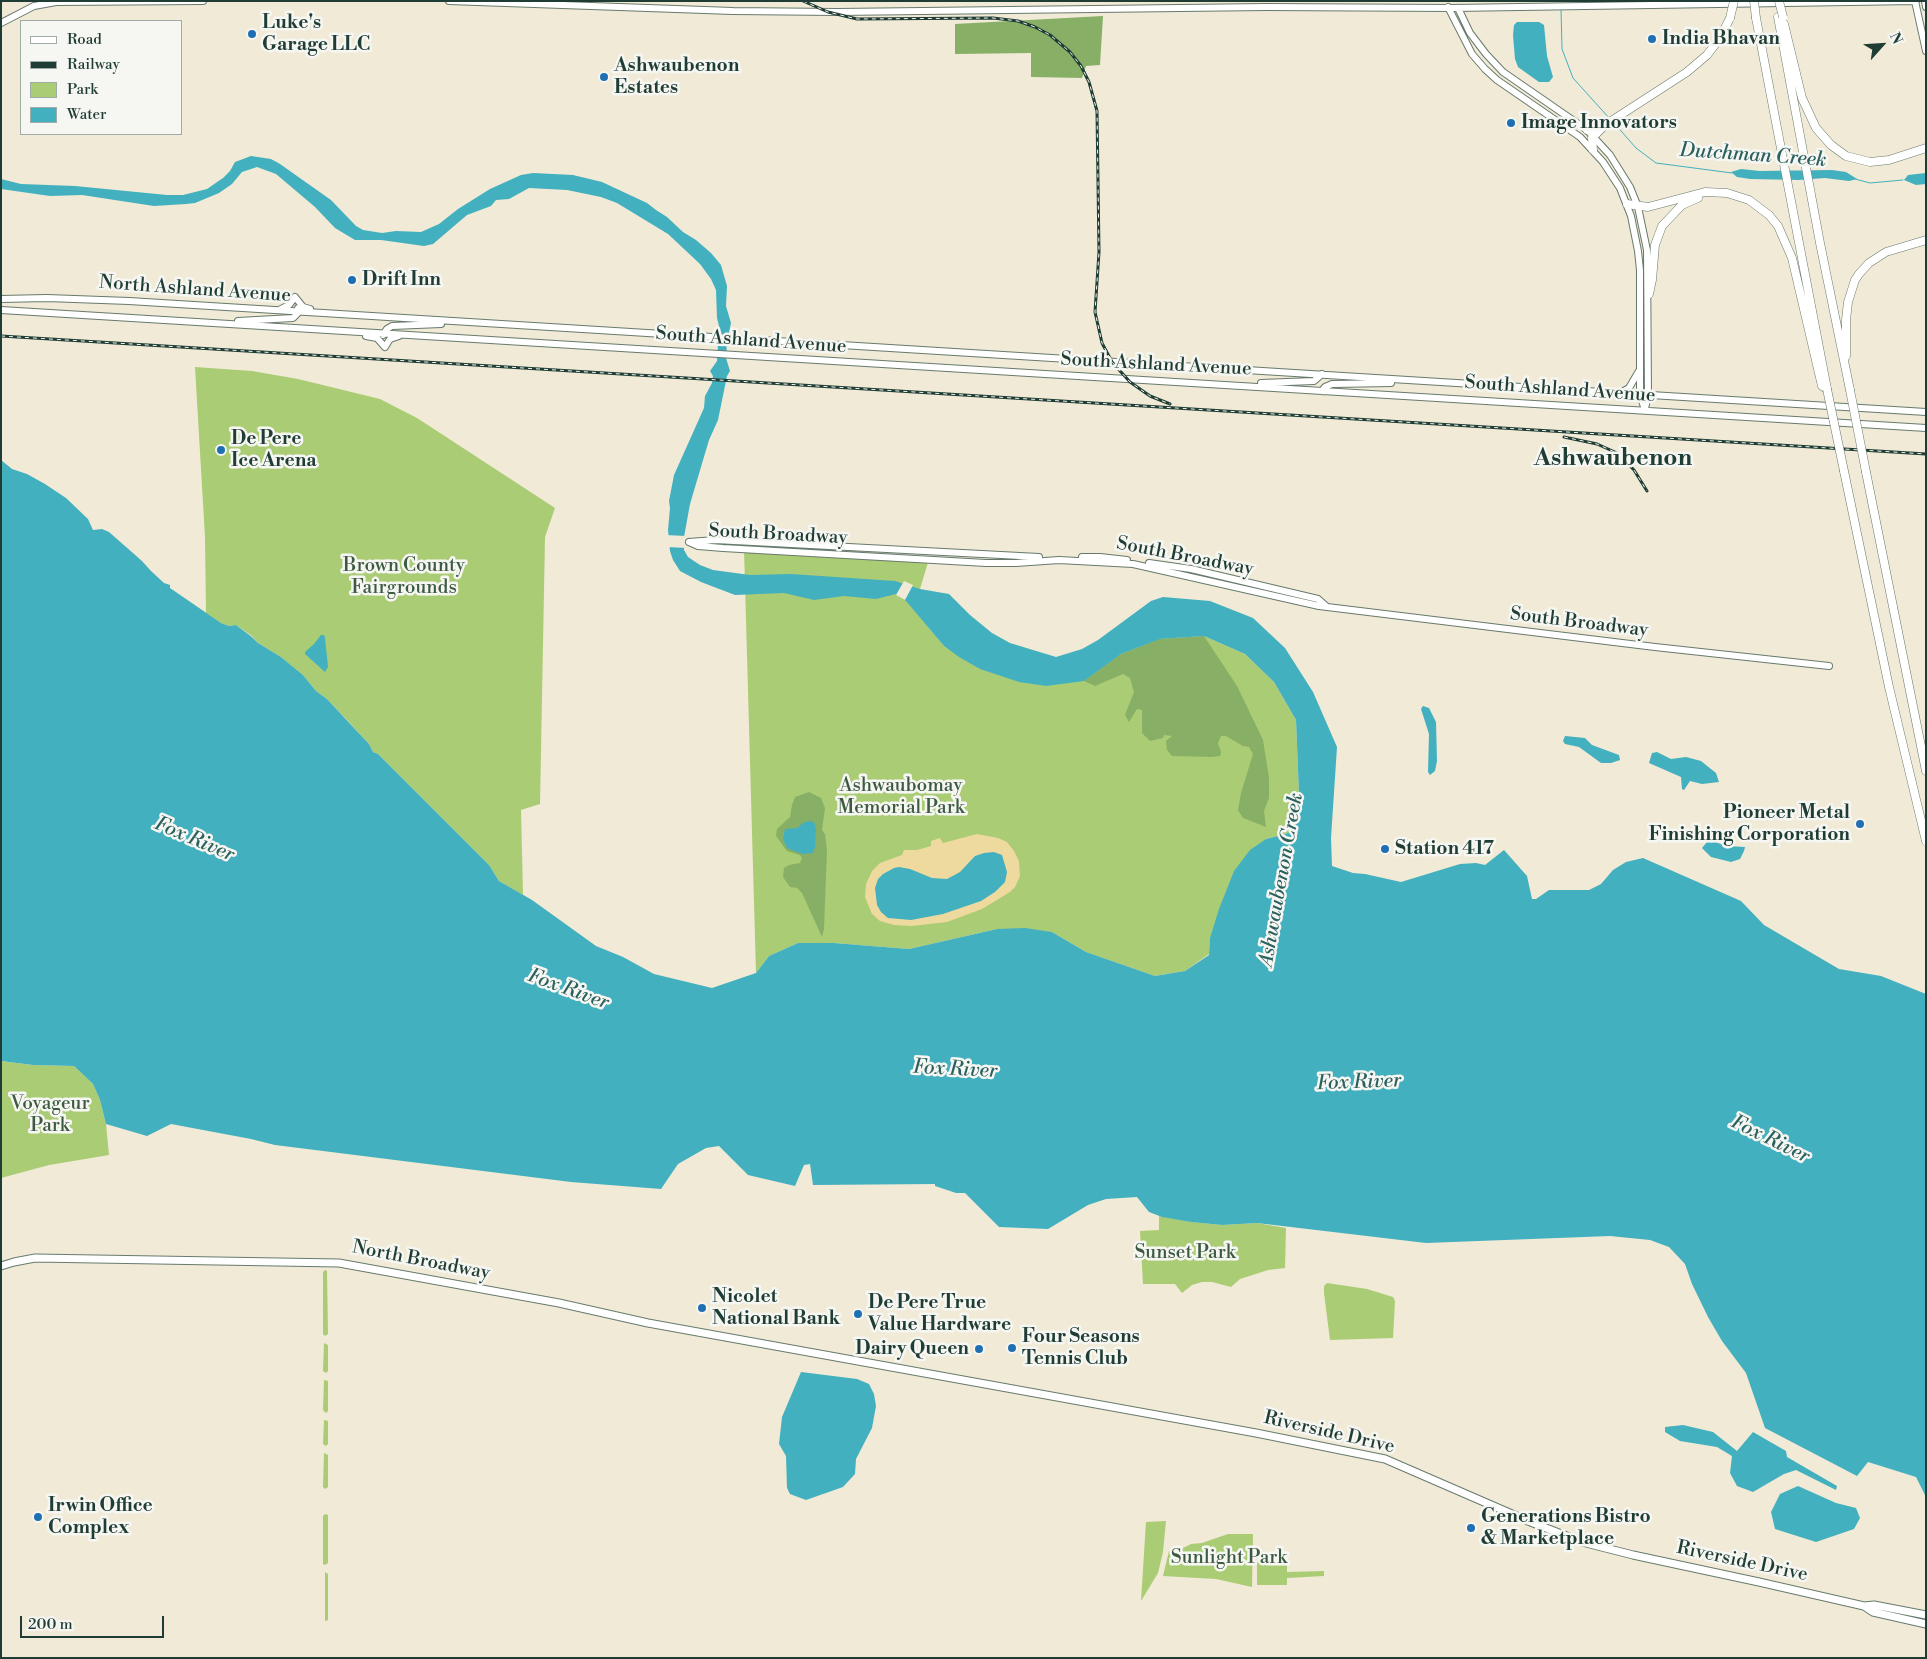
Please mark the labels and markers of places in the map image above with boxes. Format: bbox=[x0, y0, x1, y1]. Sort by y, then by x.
place label: Luke's Garage LLC bbox=[262, 12, 370, 56]
marker: Luke's Garage LLC bbox=[246, 28, 258, 40]
place label: India Bhavan bbox=[1662, 28, 1780, 50]
marker: India Bhavan bbox=[1646, 33, 1658, 45]
place label: Ashwaubenon Estates bbox=[614, 55, 739, 99]
marker: Ashwaubenon Estates bbox=[598, 71, 610, 83]
place label: Image Innovators bbox=[1521, 112, 1677, 134]
marker: Image Innovators bbox=[1505, 117, 1517, 129]
place label: Drift Inn bbox=[362, 269, 441, 291]
marker: Drift Inn bbox=[346, 274, 358, 286]
place label: De Pere Ice Arena bbox=[231, 428, 317, 472]
marker: De Pere Ice Arena bbox=[215, 444, 227, 456]
place label: Pioneer Metal Finishing Corporation bbox=[1649, 802, 1850, 846]
marker: Pioneer Metal Finishing Corporation bbox=[1854, 818, 1866, 830]
place label: Station 417 bbox=[1395, 838, 1494, 860]
marker: Station 417 bbox=[1379, 843, 1391, 855]
place label: Nicolet National Bank bbox=[712, 1286, 840, 1330]
place label: De Pere True Value Hardware bbox=[868, 1292, 1011, 1336]
marker: Nicolet National Bank bbox=[696, 1302, 708, 1314]
marker: De Pere True Value Hardware bbox=[852, 1308, 864, 1320]
place label: Four Seasons Tennis Club bbox=[1022, 1326, 1140, 1370]
place label: Dairy Queen bbox=[855, 1338, 969, 1360]
marker: Four Seasons Tennis Club bbox=[1006, 1342, 1018, 1354]
marker: Dairy Queen bbox=[973, 1343, 985, 1355]
place label: Irwin Office Complex bbox=[48, 1495, 153, 1539]
place label: Generations Bistro & Marketplace bbox=[1481, 1506, 1651, 1550]
marker: Irwin Office Complex bbox=[32, 1511, 44, 1523]
marker: Generations Bistro & Marketplace bbox=[1465, 1522, 1477, 1534]

